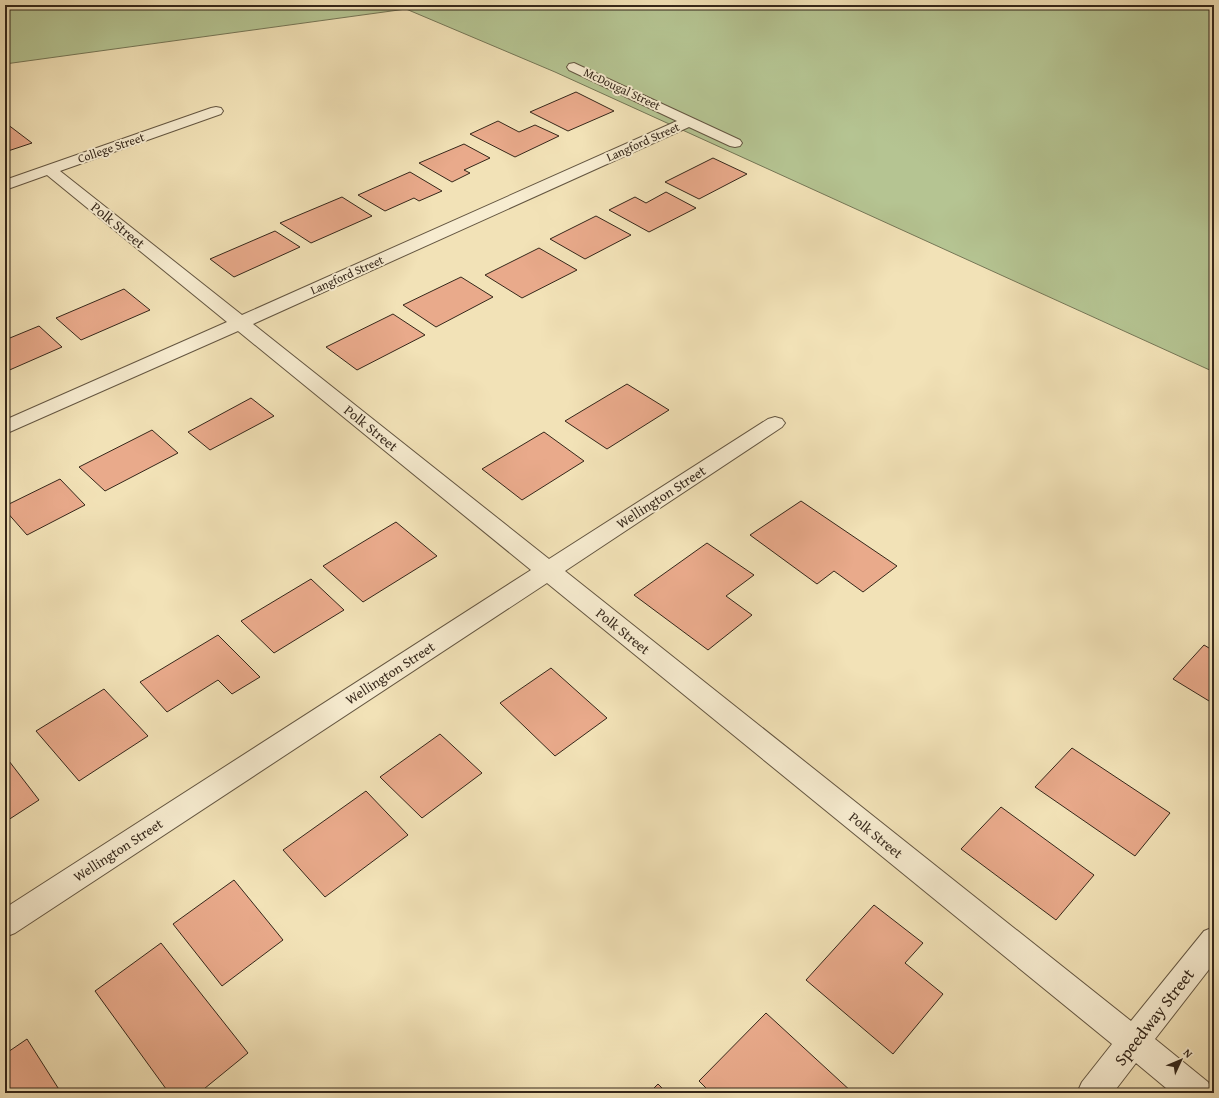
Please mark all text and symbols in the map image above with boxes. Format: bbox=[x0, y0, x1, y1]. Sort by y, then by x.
street label: McDougal Street bbox=[581, 63, 664, 114]
street label: Langford Street bbox=[604, 118, 683, 165]
street label: College Street bbox=[75, 128, 147, 167]
street label: Polk Street bbox=[87, 197, 149, 253]
street label: Langford Street bbox=[308, 251, 387, 298]
street label: Polk Street bbox=[340, 400, 402, 456]
street label: Wellington Street bbox=[612, 461, 710, 533]
street label: Polk Street bbox=[592, 603, 654, 659]
street label: Wellington Street bbox=[341, 637, 439, 709]
street label: Polk Street bbox=[845, 807, 907, 863]
street label: Wellington Street bbox=[69, 814, 167, 886]
street label: Speedway Street bbox=[1108, 963, 1200, 1071]
north arrow bbox=[1161, 1040, 1201, 1080]
text: N bbox=[1180, 1045, 1197, 1062]

